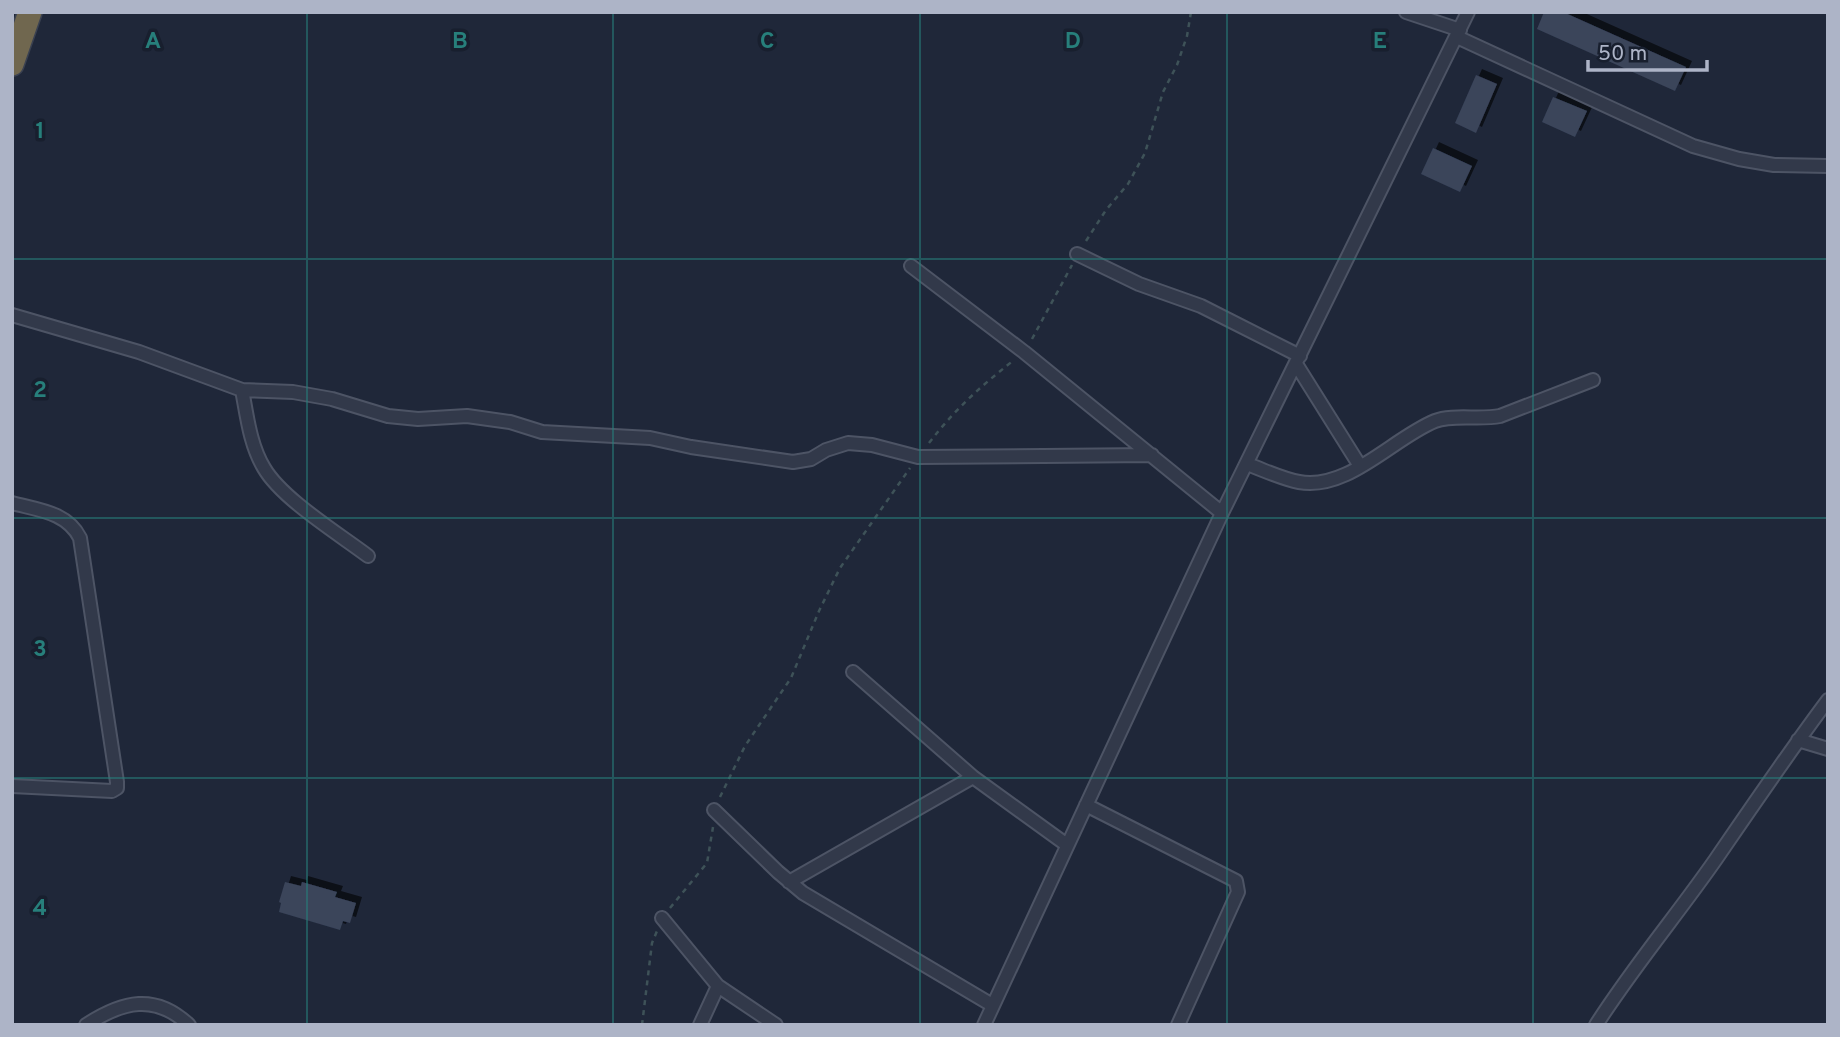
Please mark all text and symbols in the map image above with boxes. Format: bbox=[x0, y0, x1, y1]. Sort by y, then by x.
text: A bbox=[145, 28, 161, 57]
text: B bbox=[452, 28, 468, 57]
text: C bbox=[760, 28, 774, 57]
text: D bbox=[1065, 28, 1081, 57]
text: E bbox=[1373, 28, 1387, 57]
scale bar bbox=[1588, 28, 1707, 72]
text: 50 m bbox=[1598, 41, 1647, 68]
text: 1 bbox=[35, 118, 45, 147]
text: 2 bbox=[33, 377, 47, 406]
text: 3 bbox=[33, 636, 47, 665]
text: 4 bbox=[33, 895, 47, 924]

